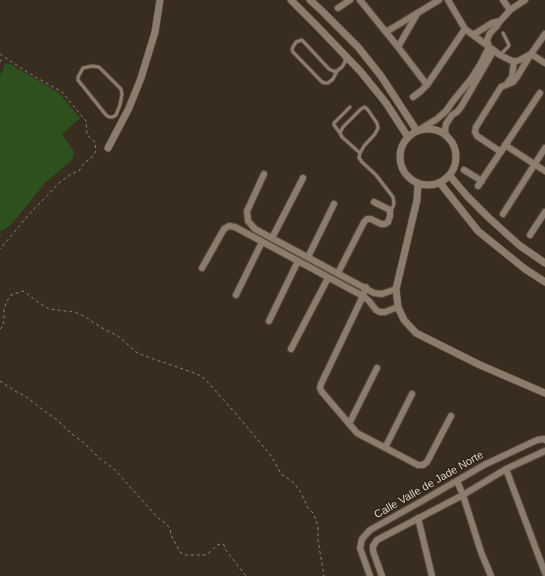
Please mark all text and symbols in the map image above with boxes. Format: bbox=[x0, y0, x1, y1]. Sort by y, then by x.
street label: Calle Valle de Jade Norte bbox=[372, 448, 486, 522]

